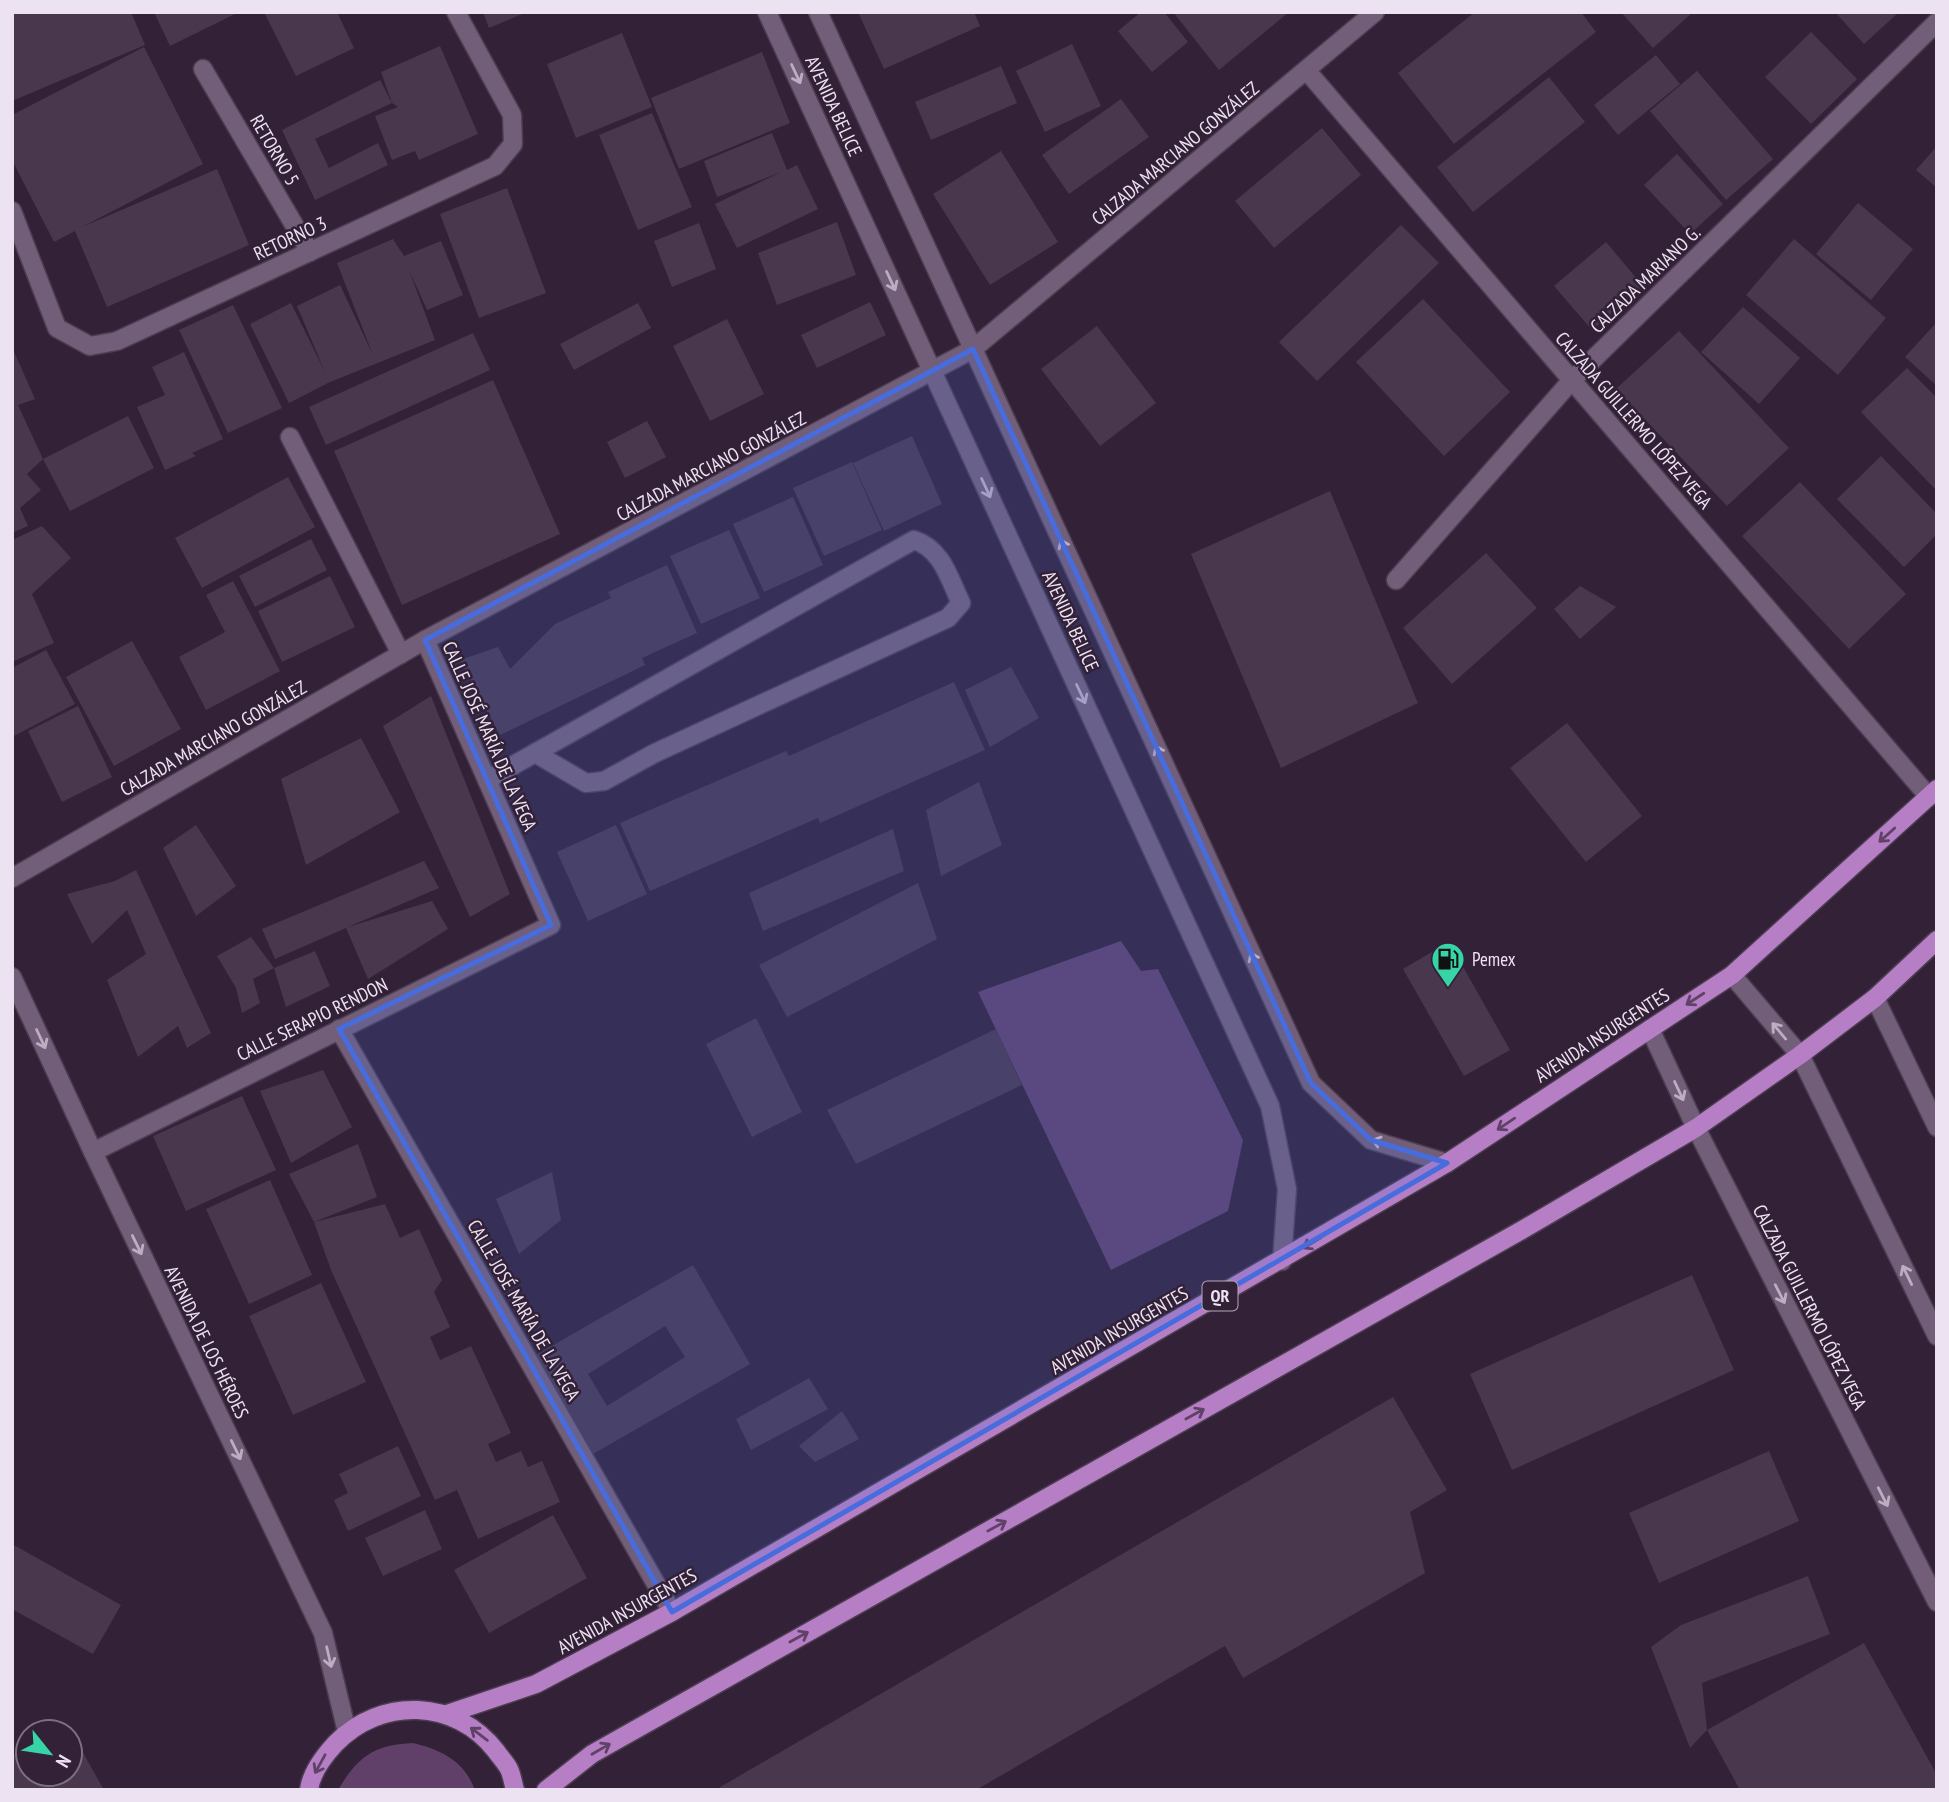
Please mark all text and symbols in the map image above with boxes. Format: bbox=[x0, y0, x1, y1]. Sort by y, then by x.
street label: AVENIDA BELICE bbox=[800, 52, 868, 160]
one-way arrow bbox=[790, 63, 803, 84]
street label: CALZADA MARCIANO GONZÁLEZ bbox=[1086, 76, 1264, 230]
street label: RETORNO 5 bbox=[245, 110, 305, 190]
street label: RETORNO 3 bbox=[250, 211, 330, 265]
street label: CALZADA MARIANO G. bbox=[1585, 220, 1705, 338]
one-way arrow bbox=[885, 270, 898, 291]
street label: CALZADA GUILLERMO LÓPEZ VEGA bbox=[1550, 326, 1718, 514]
street label: CALZADA MARCIANO GONZÁLEZ bbox=[612, 406, 810, 526]
one-way arrow bbox=[980, 476, 993, 498]
one-way arrow bbox=[1058, 538, 1071, 560]
street label: AVENIDA BELICE bbox=[1037, 567, 1105, 675]
street label: CALLE JOSÉ MARÍA DE LA VEGA bbox=[437, 638, 543, 834]
street label: CALZADA MARCIANO GONZÁLEZ bbox=[116, 675, 310, 801]
one-way arrow bbox=[1075, 683, 1088, 704]
one-way arrow bbox=[1153, 745, 1166, 766]
one-way arrow bbox=[1878, 827, 1896, 843]
fuel station icon: Pemex bbox=[1429, 940, 1467, 989]
place label: Pemex bbox=[1472, 947, 1516, 971]
one-way arrow bbox=[1248, 952, 1261, 973]
street label: CALLE SERAPIO RENDON bbox=[233, 972, 391, 1066]
street label: AVENIDA INSURGENTES bbox=[1530, 983, 1674, 1087]
one-way arrow bbox=[1686, 992, 1706, 1006]
one-way arrow bbox=[1771, 1022, 1787, 1040]
one-way arrow bbox=[35, 1028, 48, 1049]
one-way arrow bbox=[1673, 1079, 1686, 1101]
one-way arrow bbox=[1496, 1117, 1516, 1131]
one-way arrow bbox=[1372, 1135, 1394, 1148]
street label: CALZADA GUILLERMO LÓPEZ VEGA bbox=[1748, 1200, 1872, 1414]
street label: CALLE JOSÉ MARÍA DE LA VEGA bbox=[462, 1215, 586, 1405]
one-way arrow bbox=[131, 1234, 145, 1255]
one-way arrow bbox=[1302, 1236, 1322, 1250]
street label: AVENIDA DE LOS HÉROES bbox=[160, 1262, 254, 1422]
one-way arrow bbox=[1899, 1265, 1913, 1286]
street label: AVENIDA INSURGENTES bbox=[1046, 1281, 1192, 1379]
road number: QR bbox=[1202, 1282, 1238, 1310]
one-way arrow bbox=[1774, 1283, 1788, 1304]
one-way arrow bbox=[1185, 1407, 1205, 1421]
one-way arrow bbox=[229, 1439, 243, 1460]
one-way arrow bbox=[1877, 1486, 1891, 1507]
one-way arrow bbox=[987, 1519, 1007, 1533]
street label: AVENIDA INSURGENTES bbox=[553, 1563, 701, 1659]
one-way arrow bbox=[788, 1630, 809, 1643]
one-way arrow bbox=[323, 1645, 336, 1668]
north arrow bbox=[14, 1718, 84, 1788]
one-way arrow bbox=[470, 1727, 488, 1742]
one-way arrow bbox=[590, 1742, 611, 1755]
text: N bbox=[51, 1751, 77, 1772]
one-way arrow bbox=[313, 1753, 326, 1774]

